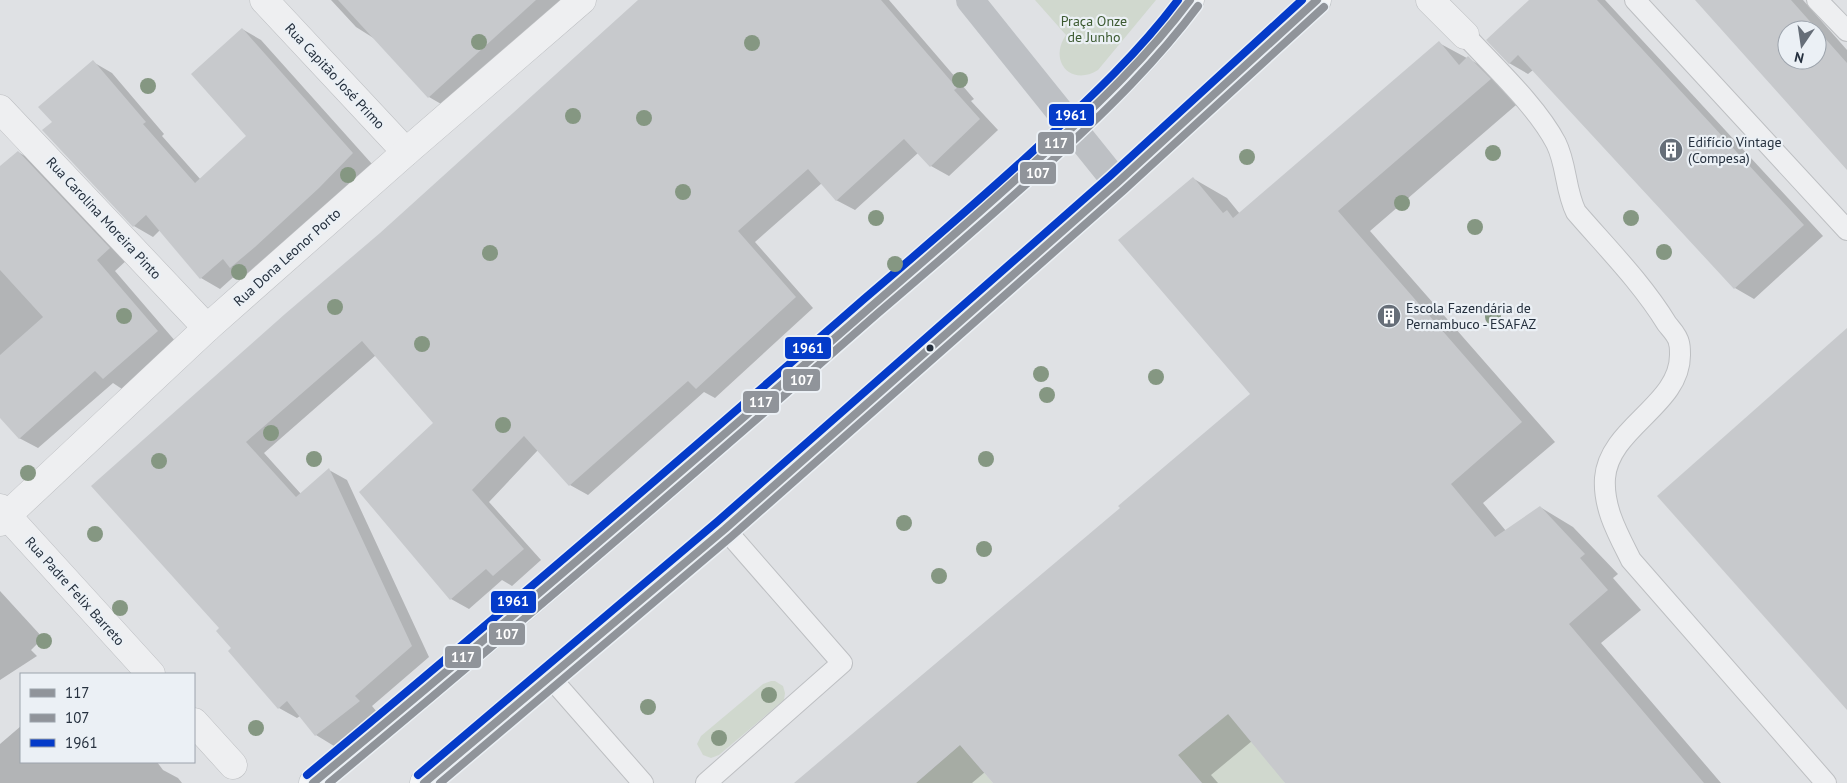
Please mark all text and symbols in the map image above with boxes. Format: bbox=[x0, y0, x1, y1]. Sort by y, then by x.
park label: Praça Onze de Junho bbox=[1061, 12, 1127, 46]
street label: Rua Capitão José Primo bbox=[281, 19, 389, 133]
north arrow bbox=[1777, 20, 1827, 70]
text: N bbox=[1793, 48, 1806, 67]
line badge: 1961 bbox=[1048, 103, 1095, 127]
text: 1961 bbox=[1055, 106, 1087, 124]
line badge: 117 bbox=[1037, 131, 1075, 155]
place label: Edifício Vintage (Compesa) bbox=[1688, 133, 1782, 167]
text: 117 bbox=[1044, 134, 1068, 152]
building icon: Edifício Vintage (Compesa) bbox=[1658, 137, 1684, 163]
street label: Rua Carolina Moreira Pinto bbox=[43, 153, 165, 283]
line badge: 107 bbox=[1019, 161, 1057, 185]
text: 107 bbox=[1026, 164, 1050, 182]
street label: Rua Dona Leonor Porto bbox=[230, 204, 344, 310]
place label: Escola Fazendária de Pernambuco - ESAFAZ bbox=[1406, 299, 1536, 333]
building icon: Escola Fazendária de Pernambuco - ESAFAZ bbox=[1376, 303, 1402, 329]
line badge: 1961 bbox=[784, 336, 832, 360]
text: 1961 bbox=[792, 339, 824, 357]
unlabelled marker bbox=[925, 343, 935, 353]
line badge: 107 bbox=[782, 368, 821, 392]
text: 107 bbox=[790, 371, 814, 389]
line badge: 117 bbox=[742, 390, 780, 414]
text: 117 bbox=[749, 393, 773, 411]
street label: Rua Padre Felix Barreto bbox=[21, 533, 129, 649]
line badge: 1961 bbox=[490, 590, 537, 614]
text: 1961 bbox=[497, 592, 529, 610]
line badge: 107 bbox=[488, 622, 526, 646]
text: 107 bbox=[495, 625, 519, 643]
line badge: 117 bbox=[444, 645, 482, 669]
text: 117 bbox=[451, 648, 475, 666]
legend bbox=[20, 673, 195, 763]
text: 117 bbox=[65, 683, 90, 702]
text: 107 bbox=[65, 708, 90, 727]
text: 1961 bbox=[65, 733, 98, 752]

